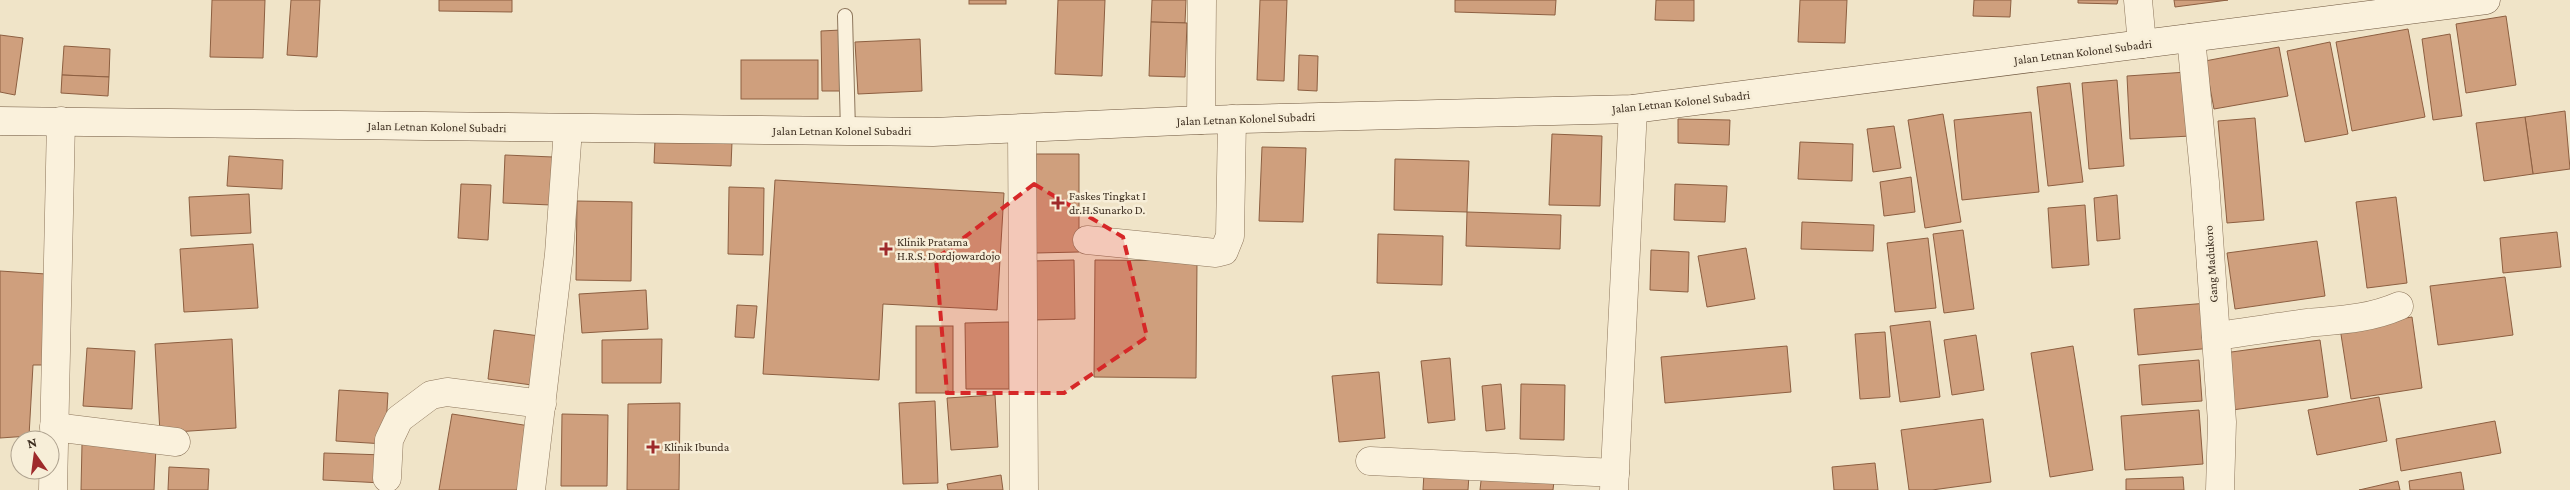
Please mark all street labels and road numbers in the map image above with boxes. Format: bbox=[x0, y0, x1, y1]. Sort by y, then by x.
street label: Jalan Letnan Kolonel Subadri bbox=[2012, 37, 2153, 68]
street label: Jalan Letnan Kolonel Subadri bbox=[1610, 88, 1751, 116]
street label: Jalan Letnan Kolonel Subadri bbox=[1175, 110, 1316, 128]
street label: Jalan Letnan Kolonel Subadri bbox=[366, 119, 507, 135]
street label: Jalan Letnan Kolonel Subadri bbox=[772, 124, 911, 138]
street label: Gang Madukoro bbox=[2201, 225, 2221, 303]

